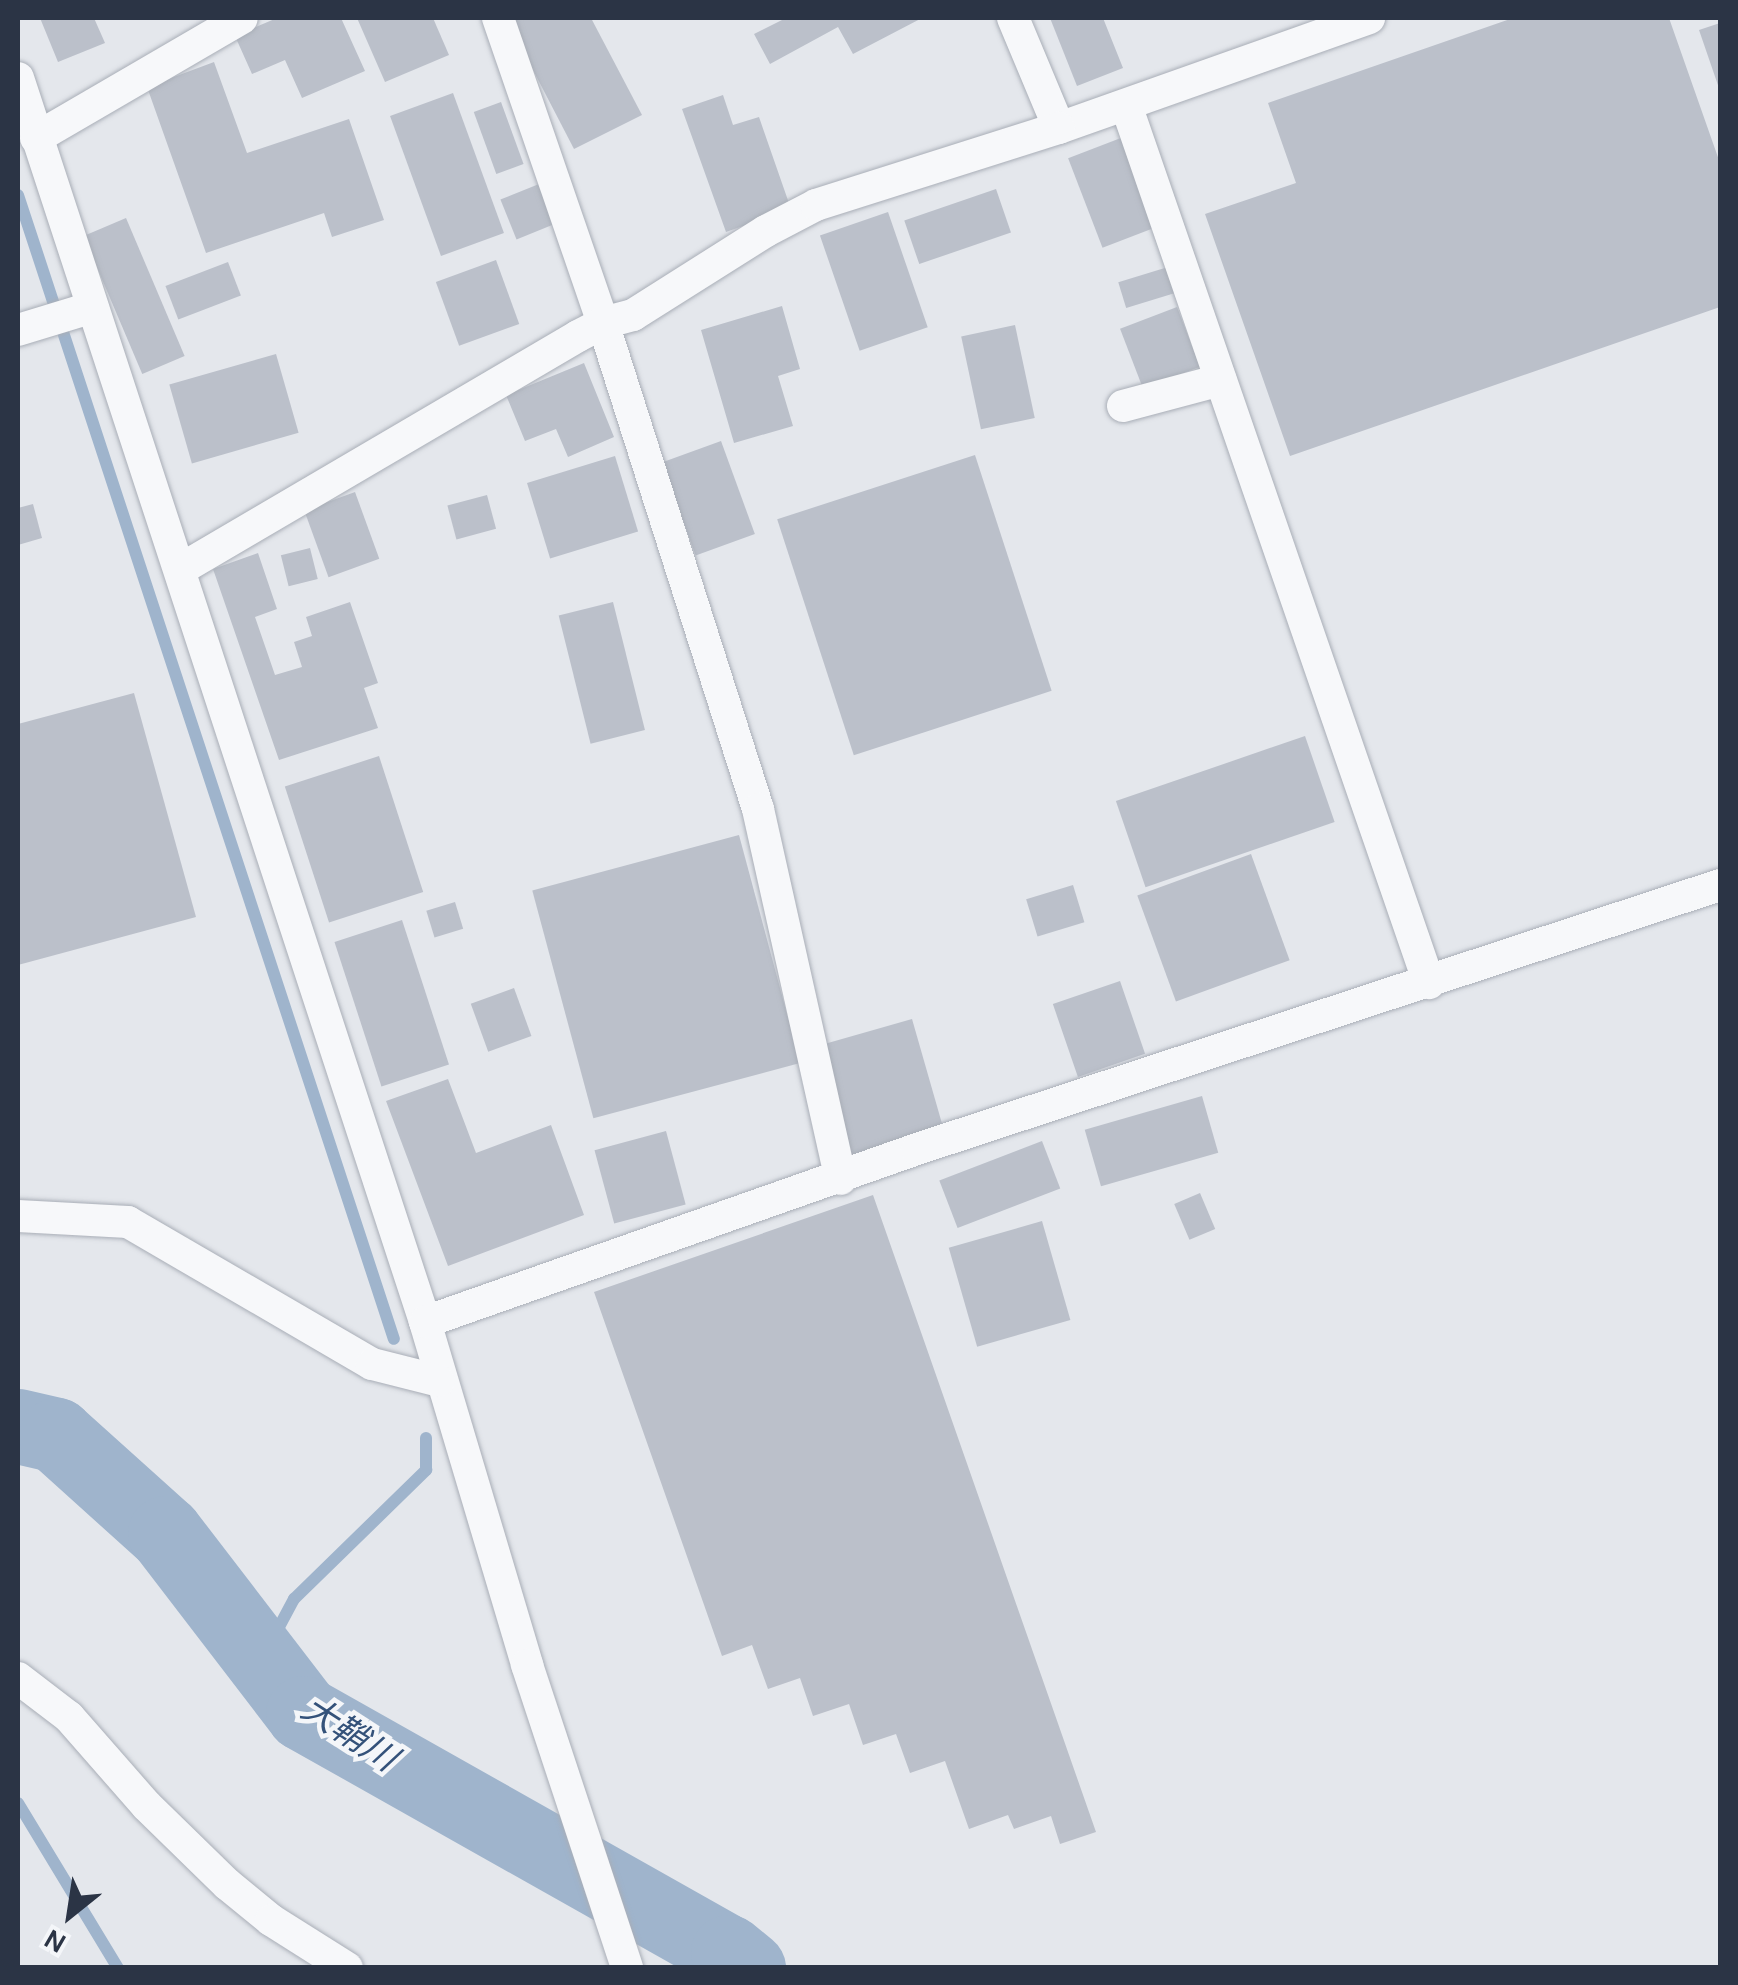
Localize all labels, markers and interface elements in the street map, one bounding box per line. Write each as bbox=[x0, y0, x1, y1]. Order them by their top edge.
water label: 大鞘川 bbox=[294, 1688, 404, 1780]
north arrow bbox=[20, 1865, 120, 1965]
text: N bbox=[38, 1922, 72, 1961]

